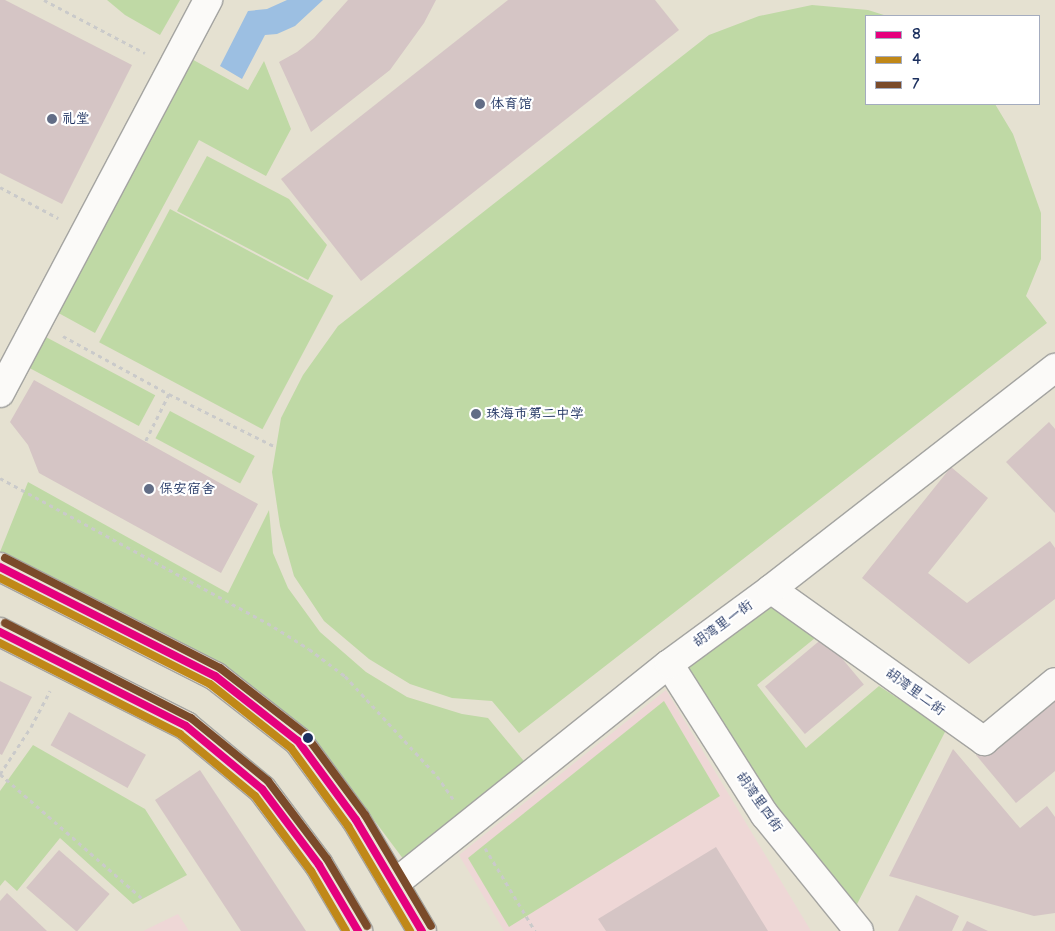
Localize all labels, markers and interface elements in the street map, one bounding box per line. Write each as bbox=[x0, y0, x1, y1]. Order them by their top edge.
legend bbox=[865, 15, 1040, 105]
text: 8 bbox=[912, 25, 921, 44]
text: 4 bbox=[912, 50, 921, 69]
text: 7 bbox=[912, 75, 919, 94]
place label: 体育馆 bbox=[490, 96, 532, 112]
marker: 体育馆 bbox=[474, 98, 486, 110]
place label: 礼堂 bbox=[62, 111, 90, 127]
marker: 礼堂 bbox=[46, 113, 58, 125]
place label: 珠海市第二中学 bbox=[486, 406, 584, 422]
marker: 珠海市第二中学 bbox=[470, 408, 482, 420]
place label: 保安宿舍 bbox=[159, 481, 215, 497]
marker: 保安宿舍 bbox=[143, 483, 155, 495]
street label: 胡湾里一街 bbox=[690, 597, 756, 651]
street label: 胡湾里二街 bbox=[882, 665, 948, 719]
unlabelled marker bbox=[303, 733, 313, 743]
street label: 胡湾里四街 bbox=[732, 769, 786, 835]

